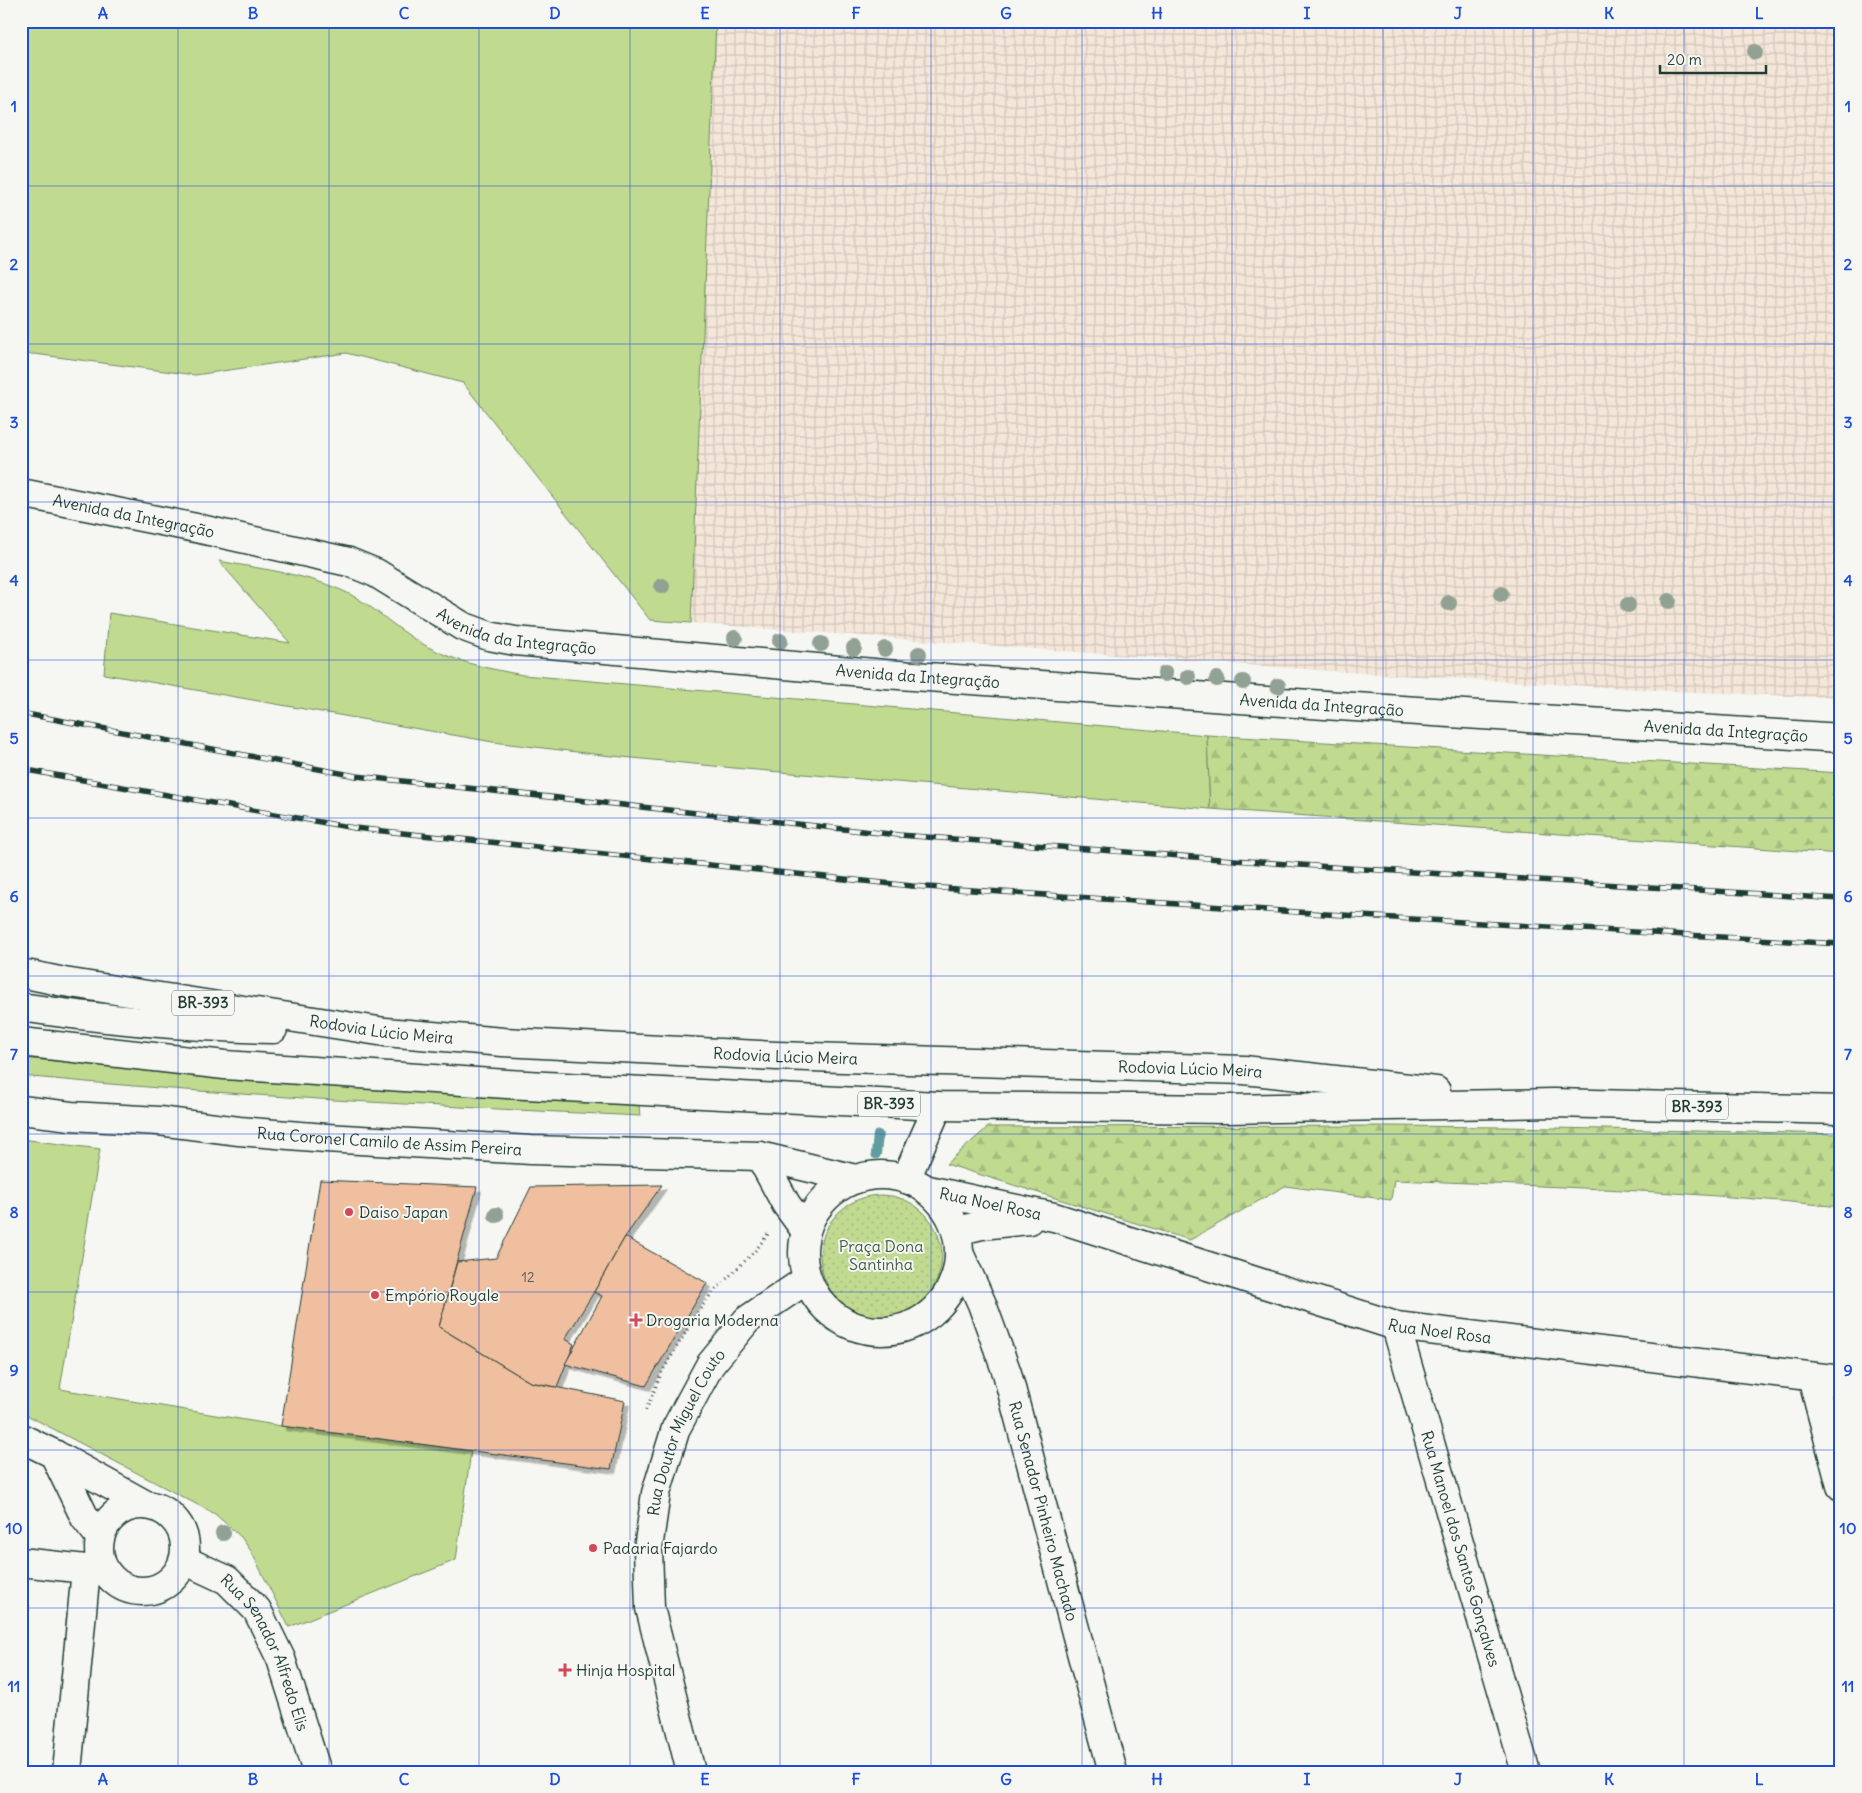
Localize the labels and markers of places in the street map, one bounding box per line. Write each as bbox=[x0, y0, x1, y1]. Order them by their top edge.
place label: Daiso Japan bbox=[359, 1202, 448, 1222]
marker: Daiso Japan bbox=[343, 1206, 355, 1218]
place label: Empório Royale bbox=[385, 1285, 499, 1305]
marker: Empório Royale bbox=[369, 1289, 381, 1301]
place label: Drogaria Moderna bbox=[646, 1310, 779, 1330]
marker: Drogaria Moderna bbox=[630, 1314, 642, 1326]
place label: Padaria Fajardo bbox=[603, 1538, 718, 1558]
marker: Padaria Fajardo bbox=[587, 1542, 599, 1554]
place label: Hinja Hospital bbox=[576, 1660, 675, 1680]
marker: Hinja Hospital bbox=[558, 1663, 572, 1677]

